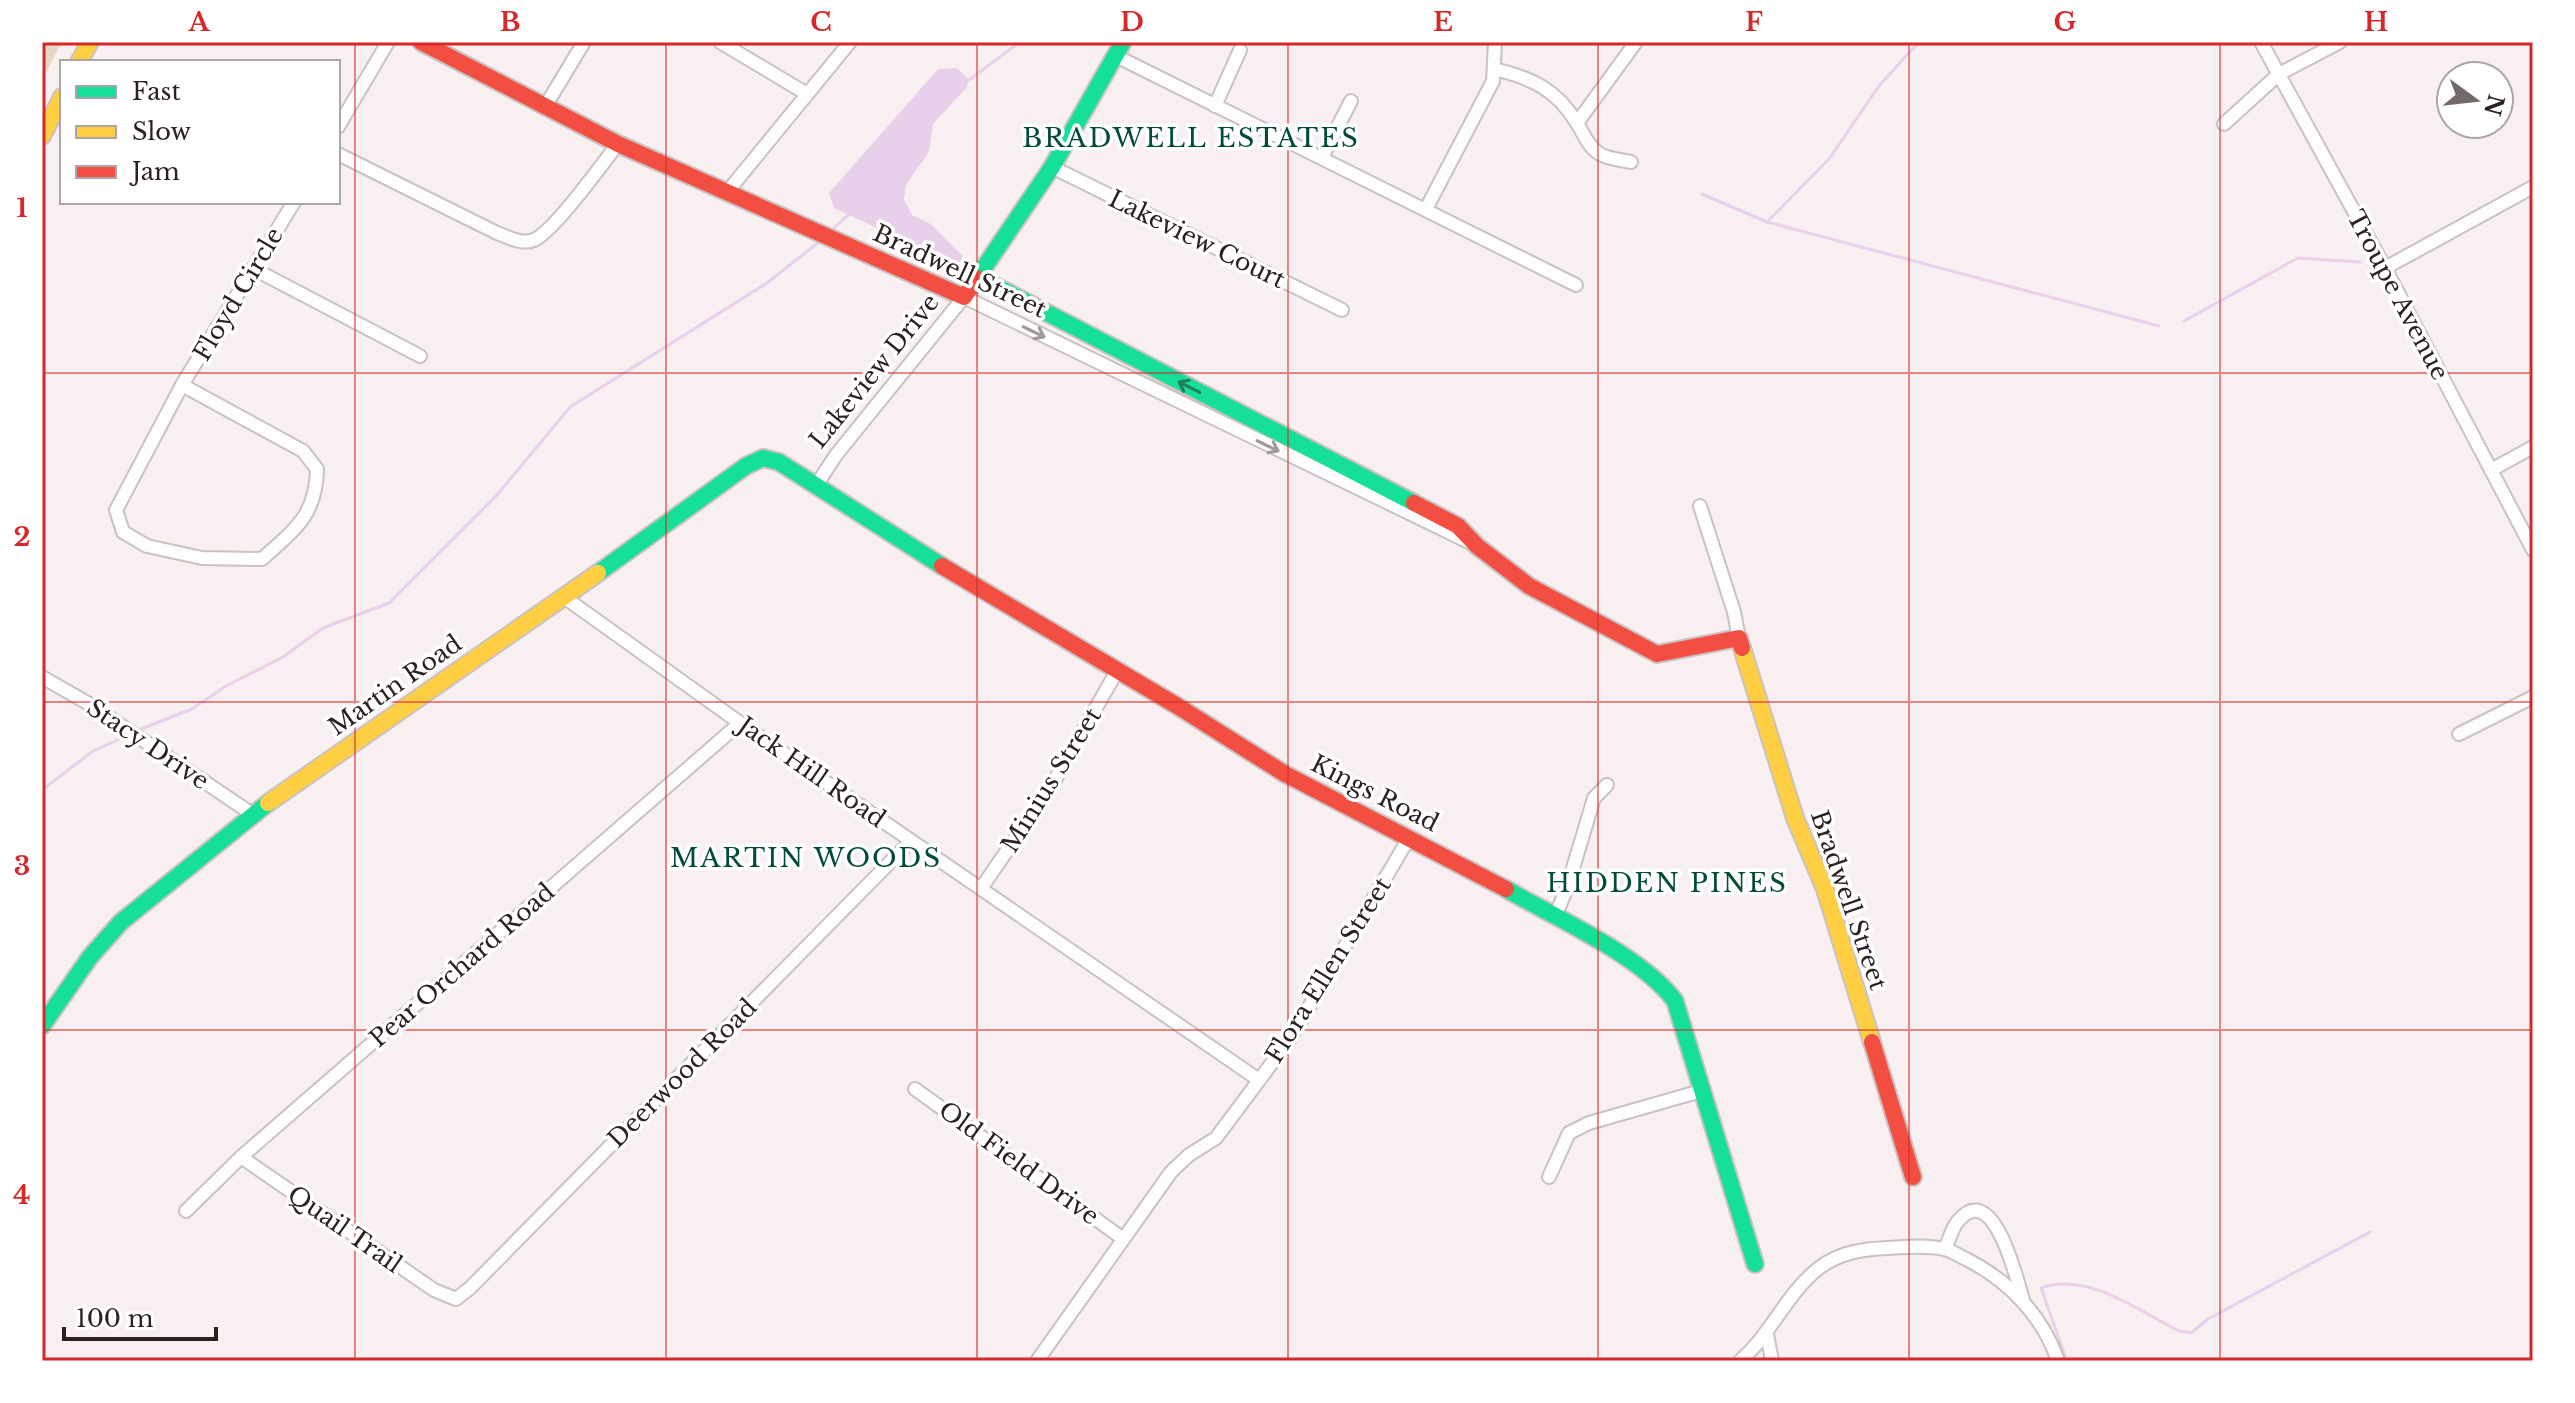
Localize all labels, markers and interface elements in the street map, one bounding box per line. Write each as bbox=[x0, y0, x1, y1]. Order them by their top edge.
text: A bbox=[187, 6, 210, 38]
text: B bbox=[500, 6, 520, 38]
text: C bbox=[810, 6, 832, 38]
text: D bbox=[1120, 6, 1144, 38]
text: E bbox=[1433, 6, 1453, 38]
text: F bbox=[1745, 6, 1763, 38]
text: G bbox=[2054, 6, 2077, 38]
text: H bbox=[2364, 6, 2388, 38]
legend bbox=[60, 60, 340, 204]
north arrow bbox=[2435, 60, 2515, 140]
text: Fast bbox=[132, 77, 180, 106]
text: N bbox=[2478, 92, 2510, 119]
text: Slow bbox=[132, 117, 191, 146]
district label: BRADWELL ESTATES bbox=[1022, 122, 1360, 154]
text: Jam bbox=[129, 157, 180, 186]
street label: Lakeview Court bbox=[1104, 184, 1290, 294]
text: 1 bbox=[16, 192, 28, 224]
street label: Troupe Avenue bbox=[2341, 205, 2455, 385]
street label: Bradwell Street bbox=[869, 218, 1051, 324]
street label: Floyd Circle bbox=[187, 222, 289, 366]
street label: Lakeview Drive bbox=[803, 288, 945, 454]
one-way arrow bbox=[1022, 324, 1046, 340]
one-way arrow bbox=[1178, 378, 1202, 394]
one-way arrow bbox=[1256, 439, 1280, 454]
text: 2 bbox=[14, 521, 30, 553]
street label: Martin Road bbox=[323, 629, 467, 741]
street label: Stacy Drive bbox=[82, 693, 214, 795]
street label: Minius Street bbox=[995, 702, 1107, 858]
street label: Jack Hill Road bbox=[730, 709, 891, 833]
street label: Kings Road bbox=[1306, 748, 1444, 838]
street label: Bradwell Street bbox=[1805, 807, 1893, 993]
district label: MARTIN WOODS bbox=[670, 842, 942, 874]
text: 3 bbox=[14, 850, 30, 882]
district label: HIDDEN PINES bbox=[1546, 867, 1788, 899]
street label: Flora Ellen Street bbox=[1259, 872, 1397, 1068]
street label: Pear Orchard Road bbox=[364, 877, 560, 1053]
street label: Deerwood Road bbox=[602, 993, 762, 1153]
street label: Old Field Drive bbox=[933, 1095, 1105, 1231]
text: 4 bbox=[13, 1179, 31, 1211]
street label: Quail Trail bbox=[282, 1179, 408, 1279]
scale bar bbox=[64, 1291, 216, 1341]
text: 100 m bbox=[76, 1304, 154, 1333]

